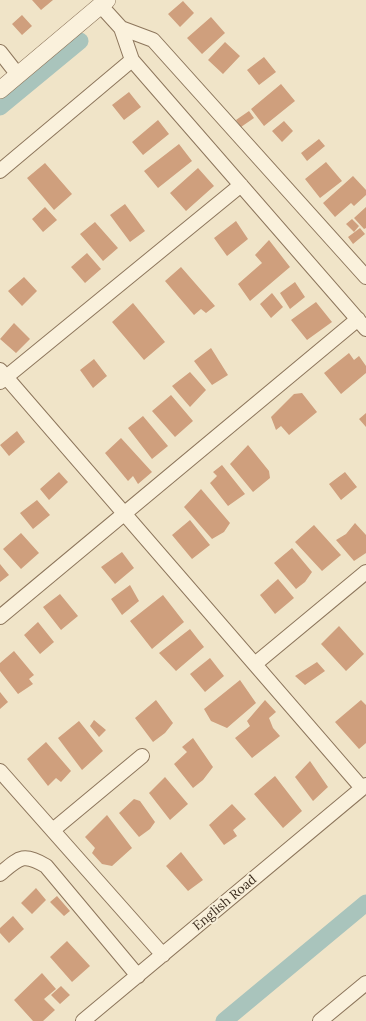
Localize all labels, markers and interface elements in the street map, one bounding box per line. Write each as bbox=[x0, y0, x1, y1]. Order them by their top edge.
street label: English Road bbox=[190, 872, 260, 934]

